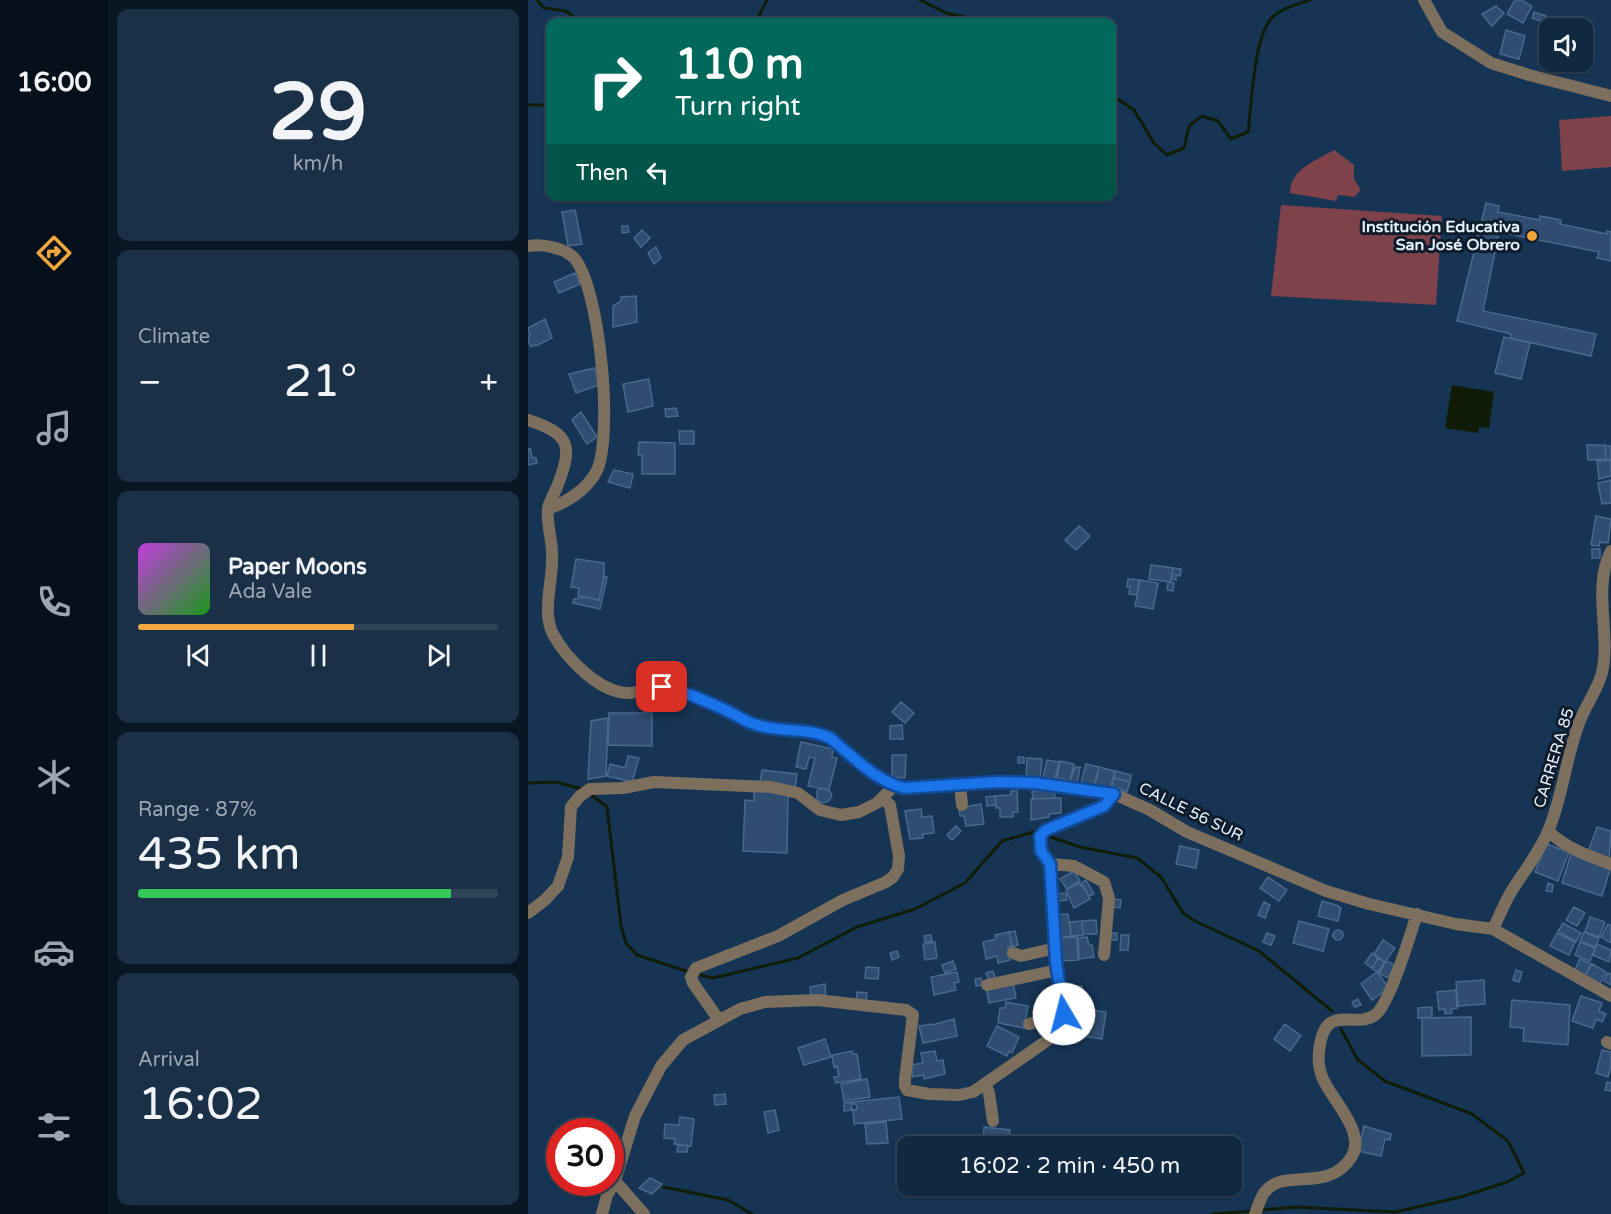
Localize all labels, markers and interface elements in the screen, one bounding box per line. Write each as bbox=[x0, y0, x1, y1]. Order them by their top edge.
map controls bbox=[1539, 18, 1593, 72]
button: sound bbox=[1539, 18, 1593, 72]
text: 110 m bbox=[675, 39, 804, 90]
icon: right bbox=[576, 42, 654, 120]
text: 16:00 bbox=[17, 66, 91, 99]
text: 29 bbox=[269, 66, 367, 160]
text: Turn right bbox=[675, 90, 801, 123]
text: km/h bbox=[293, 152, 343, 176]
icon: left bbox=[641, 156, 674, 189]
text: Then bbox=[576, 160, 629, 186]
place label: Institución Educativa San José Obrero bbox=[1362, 217, 1520, 255]
marker: Institución Educativa San José Obrero bbox=[1525, 229, 1539, 243]
icon: directions bbox=[33, 232, 75, 274]
text: Climate bbox=[138, 325, 210, 349]
text: 21° bbox=[284, 355, 357, 409]
text: − bbox=[138, 363, 162, 402]
text: + bbox=[479, 363, 498, 402]
icon: music bbox=[33, 407, 75, 449]
text: Paper Moons bbox=[228, 554, 367, 580]
text: Ada Vale bbox=[228, 580, 312, 604]
icon: phone bbox=[33, 581, 75, 623]
icon: previous bbox=[182, 639, 215, 672]
icon: pause bbox=[302, 639, 335, 672]
icon: next bbox=[422, 639, 455, 672]
pin bbox=[636, 661, 687, 712]
icon: arrive bbox=[645, 670, 678, 703]
street label: CARRERA 85 bbox=[1529, 706, 1579, 810]
icon: climate bbox=[33, 756, 75, 798]
street label: CALLE 56 SUR bbox=[1136, 778, 1246, 846]
text: Range · 87% bbox=[138, 798, 257, 822]
text: 435 km bbox=[138, 828, 300, 882]
icon: car bbox=[33, 931, 75, 973]
position arrow bbox=[1032, 982, 1096, 1046]
text: Arrival bbox=[138, 1048, 200, 1072]
text: 16:02 bbox=[138, 1078, 263, 1132]
icon: filters bbox=[33, 1106, 75, 1148]
speed limit sign: 30 bbox=[546, 1118, 624, 1196]
text: 16:02 · 2 min · 450 m bbox=[959, 1153, 1180, 1179]

